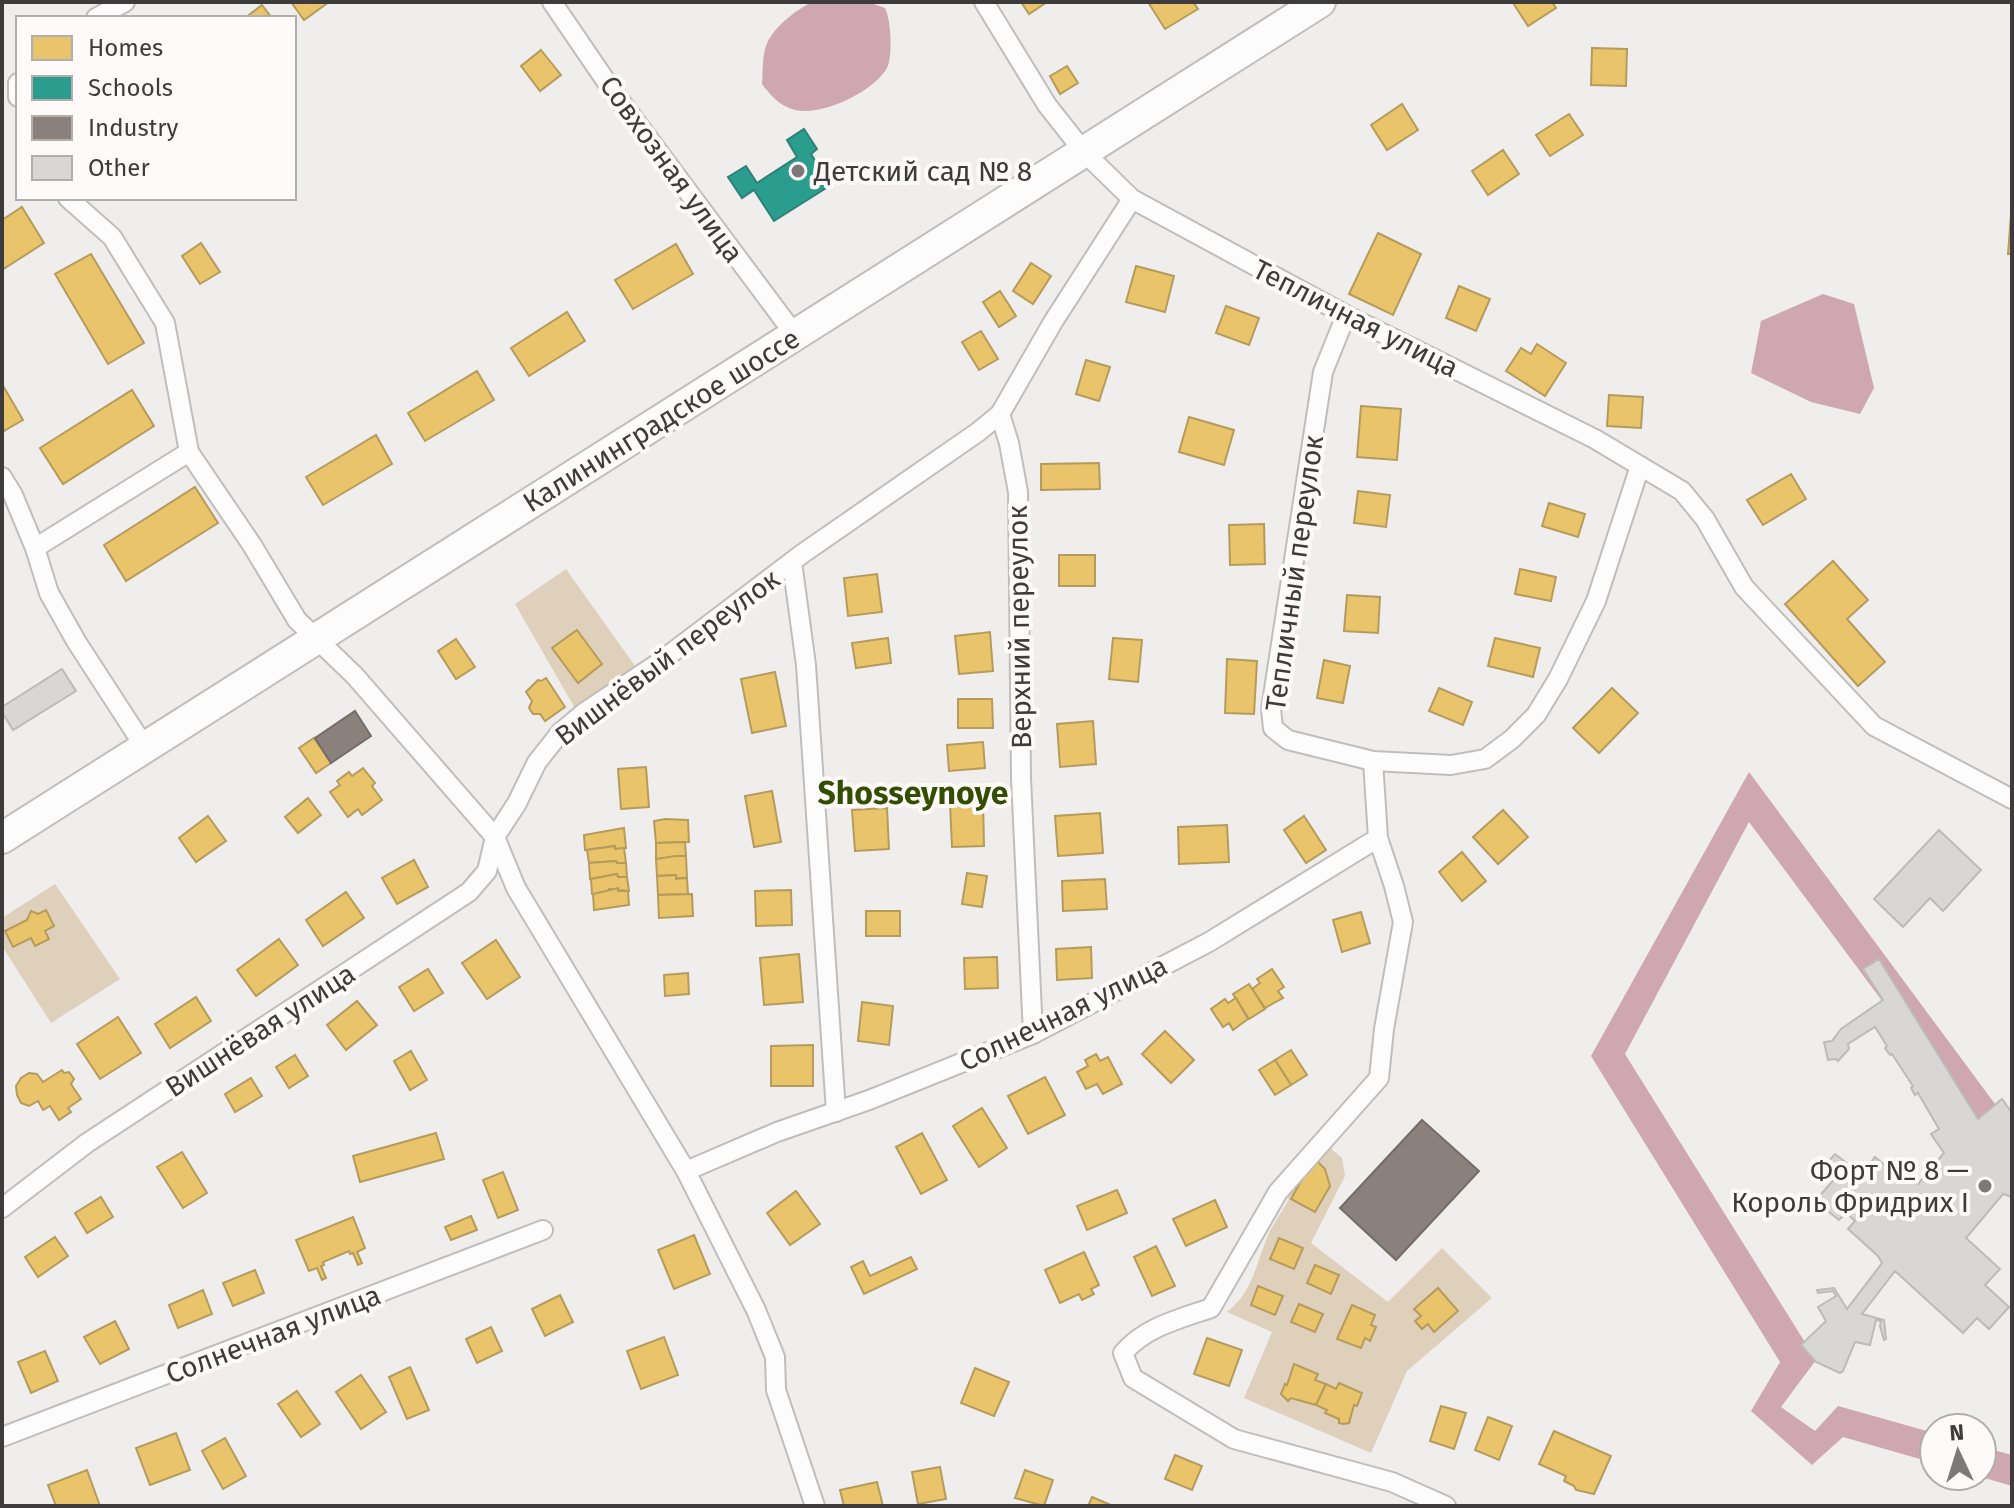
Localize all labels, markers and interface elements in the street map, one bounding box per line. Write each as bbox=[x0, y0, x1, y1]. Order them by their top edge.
legend bbox=[16, 16, 296, 200]
text: Homes bbox=[88, 34, 163, 62]
street label: Совхозная улица bbox=[593, 70, 750, 269]
text: Schools bbox=[88, 74, 173, 102]
text: Industry bbox=[88, 114, 179, 142]
text: Other bbox=[88, 154, 150, 182]
place label: Детский сад № 8 bbox=[813, 155, 1032, 188]
marker: Детский сад № 8 bbox=[789, 162, 807, 180]
street label: Тепличная улица bbox=[1248, 252, 1464, 384]
street label: Калининградское шоссе bbox=[517, 322, 806, 519]
street label: Тепличный переулок bbox=[1259, 432, 1330, 713]
street label: Верхний переулок bbox=[1001, 504, 1038, 749]
street label: Вишнёвый переулок bbox=[549, 562, 786, 753]
district label: Shosseynoye bbox=[817, 774, 1009, 812]
street label: Солнечная улица bbox=[954, 949, 1173, 1078]
street label: Вишнёвая улица bbox=[159, 957, 361, 1104]
place label: Форт № 8 — Король Фридрих I bbox=[1731, 1154, 1969, 1219]
marker: Форт № 8 — Король Фридрих I bbox=[1976, 1177, 1994, 1195]
street label: Солнечная улица bbox=[161, 1278, 385, 1391]
north arrow bbox=[1918, 1412, 1998, 1492]
text: N bbox=[1948, 1419, 1965, 1447]

